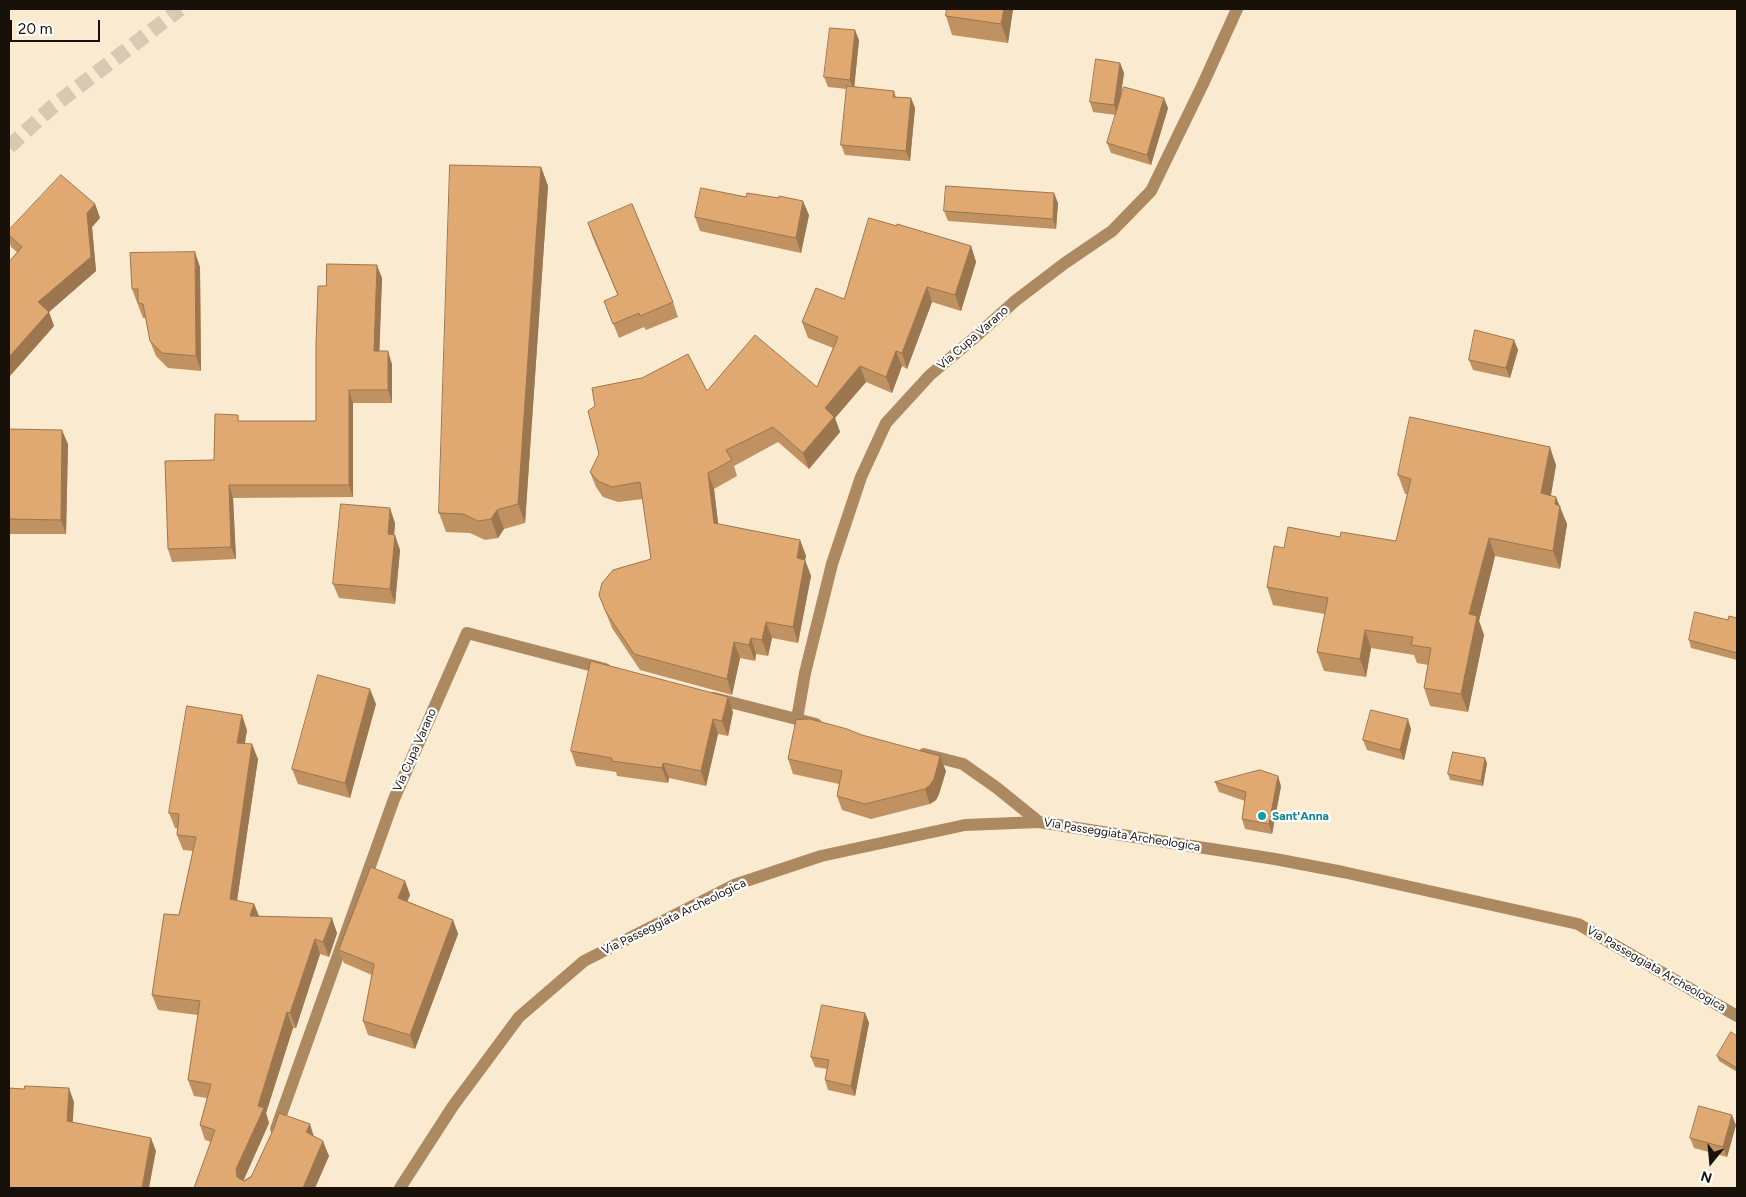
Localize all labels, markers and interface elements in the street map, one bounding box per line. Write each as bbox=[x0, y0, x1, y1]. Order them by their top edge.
scale bar bbox=[12, 10, 102, 42]
text: 20 m bbox=[18, 20, 52, 38]
street label: Via Cupa Varano bbox=[935, 303, 1011, 373]
street label: Via Cupa Varano bbox=[390, 706, 440, 794]
place label: Sant'Anna bbox=[1272, 809, 1329, 823]
marker: Sant'Anna bbox=[1256, 810, 1268, 822]
street label: Via Passeggiata Archeologica bbox=[1043, 816, 1201, 854]
street label: Via Passeggiata Archeologica bbox=[600, 876, 748, 958]
street label: Via Passeggiata Archeologica bbox=[1584, 923, 1728, 1015]
north arrow bbox=[1686, 1137, 1736, 1187]
text: N bbox=[1699, 1167, 1714, 1187]

